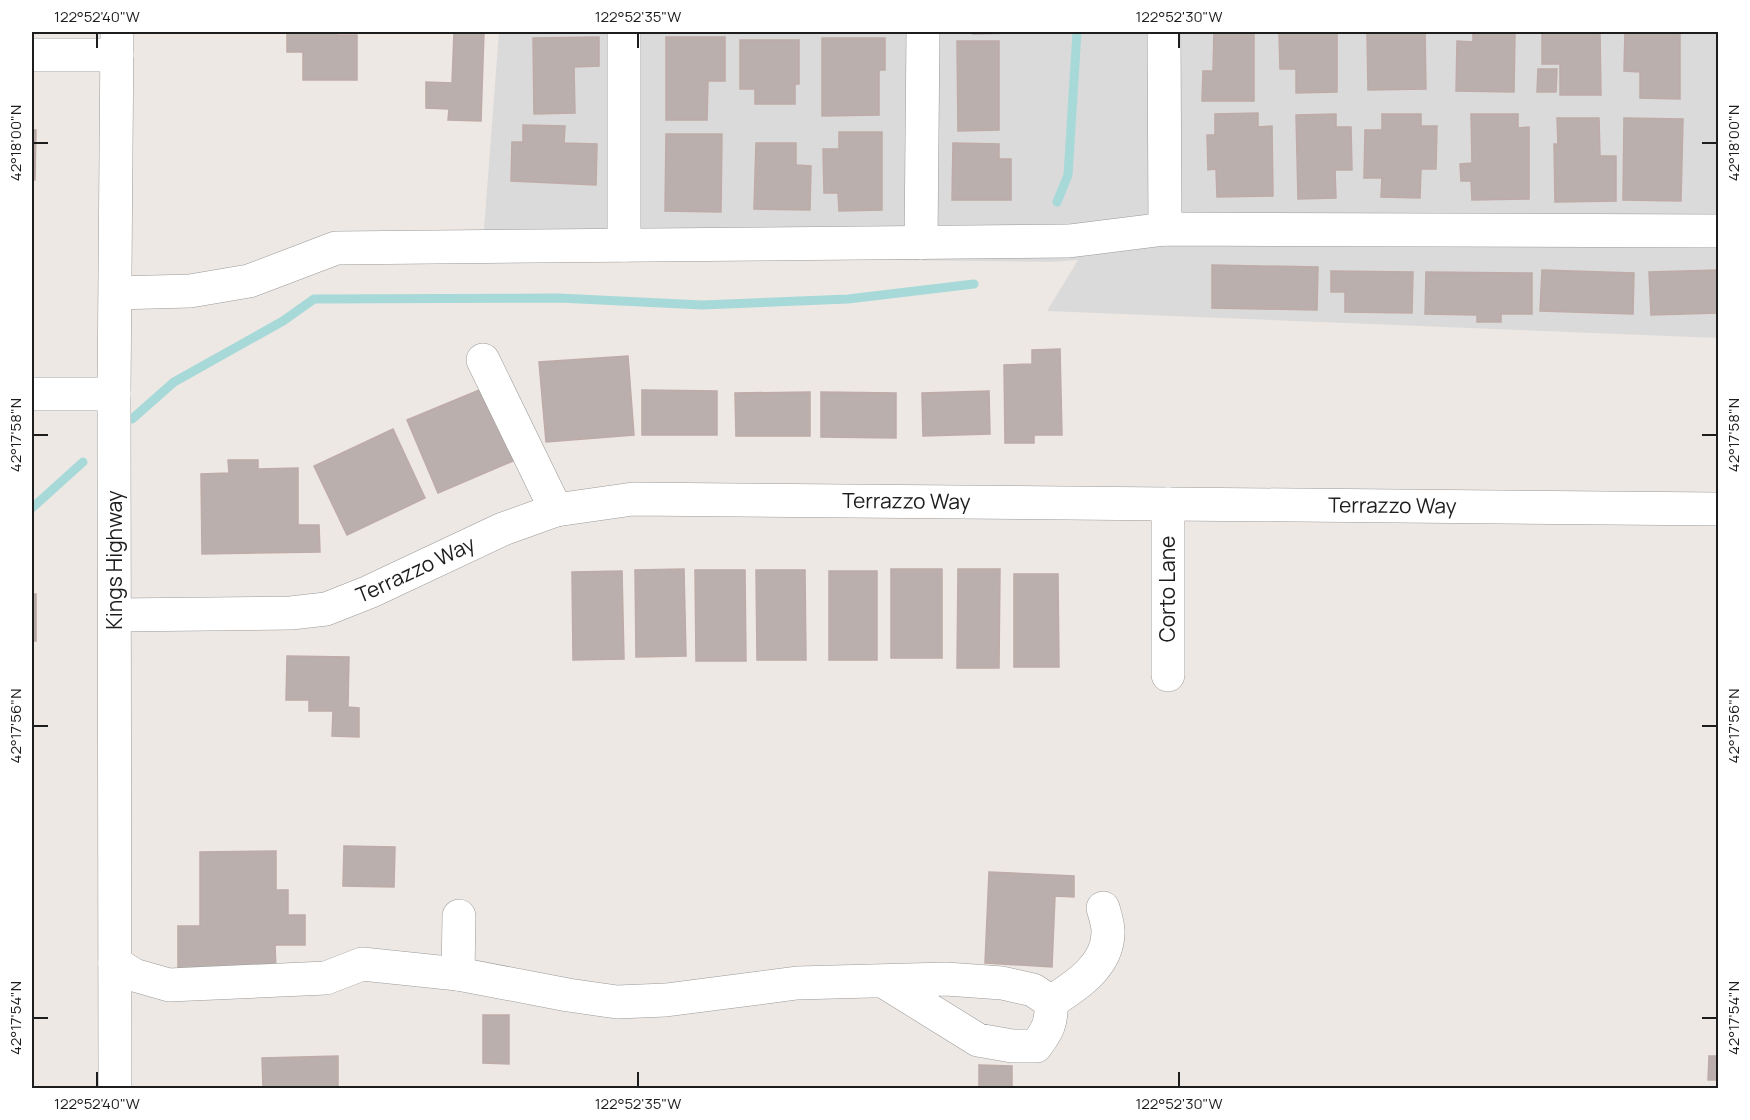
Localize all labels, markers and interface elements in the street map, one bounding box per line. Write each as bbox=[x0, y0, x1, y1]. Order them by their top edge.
text: 122°52'40"W bbox=[54, 6, 140, 27]
text: 122°52'35"W bbox=[595, 6, 681, 27]
text: 122°52'30"W bbox=[1135, 6, 1223, 27]
text: 42°18'00"N bbox=[5, 105, 26, 181]
text: 42°18'00"N bbox=[1723, 105, 1744, 181]
text: 42°17'58"N bbox=[5, 398, 26, 472]
text: 42°17'58"N bbox=[1723, 398, 1744, 472]
street label: Terrazzo Way bbox=[842, 486, 971, 515]
street label: Kings Highway bbox=[100, 490, 128, 630]
street label: Terrazzo Way bbox=[1328, 490, 1457, 520]
street label: Terrazzo Way bbox=[352, 529, 479, 609]
street label: Corto Lane bbox=[1153, 536, 1181, 642]
text: 42°17'56"N bbox=[5, 689, 26, 763]
text: 42°17'56"N bbox=[1723, 689, 1744, 763]
text: 42°17'54"N bbox=[5, 981, 26, 1055]
text: 42°17'54"N bbox=[1723, 981, 1744, 1055]
text: 122°52'40"W bbox=[54, 1093, 140, 1114]
text: 122°52'35"W bbox=[595, 1093, 681, 1114]
text: 122°52'30"W bbox=[1135, 1093, 1223, 1114]

